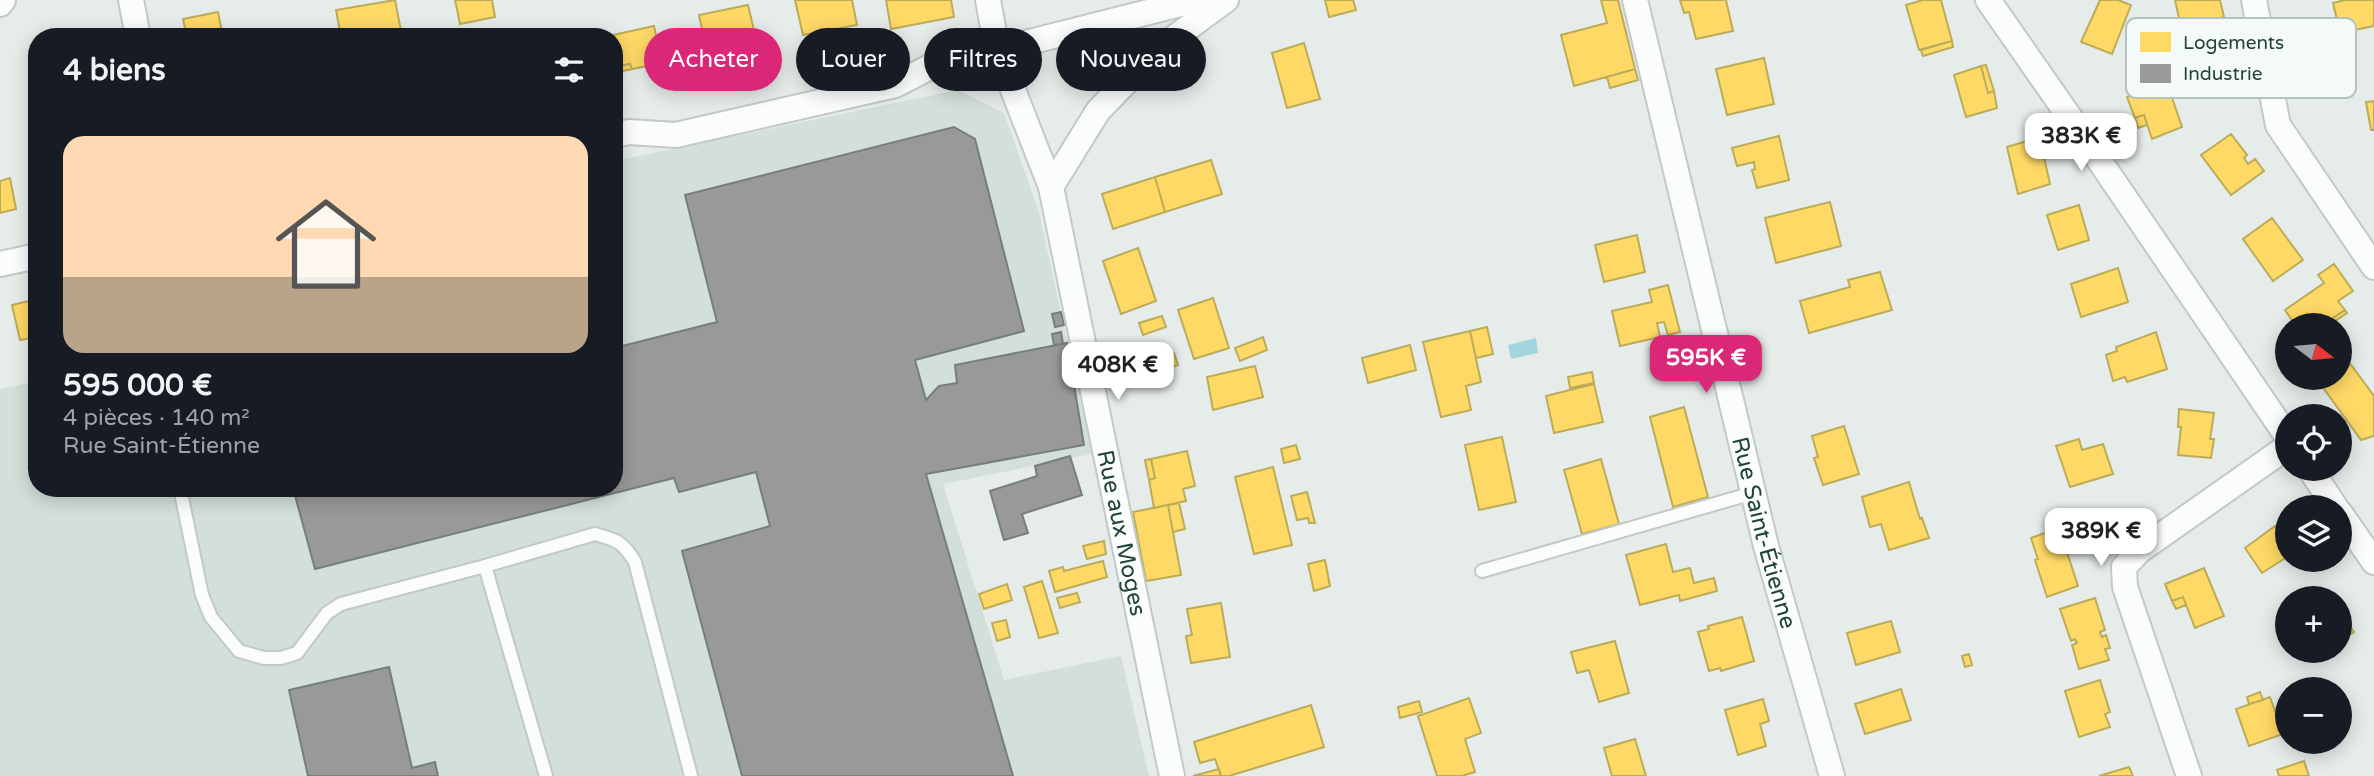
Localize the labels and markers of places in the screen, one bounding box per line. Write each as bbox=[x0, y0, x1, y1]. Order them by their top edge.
pin: 383K € bbox=[2024, 114, 2138, 173]
pin: 595K € bbox=[1649, 336, 1763, 395]
pin: 408K € bbox=[1061, 342, 1175, 402]
pin: 389K € bbox=[2044, 508, 2158, 568]

